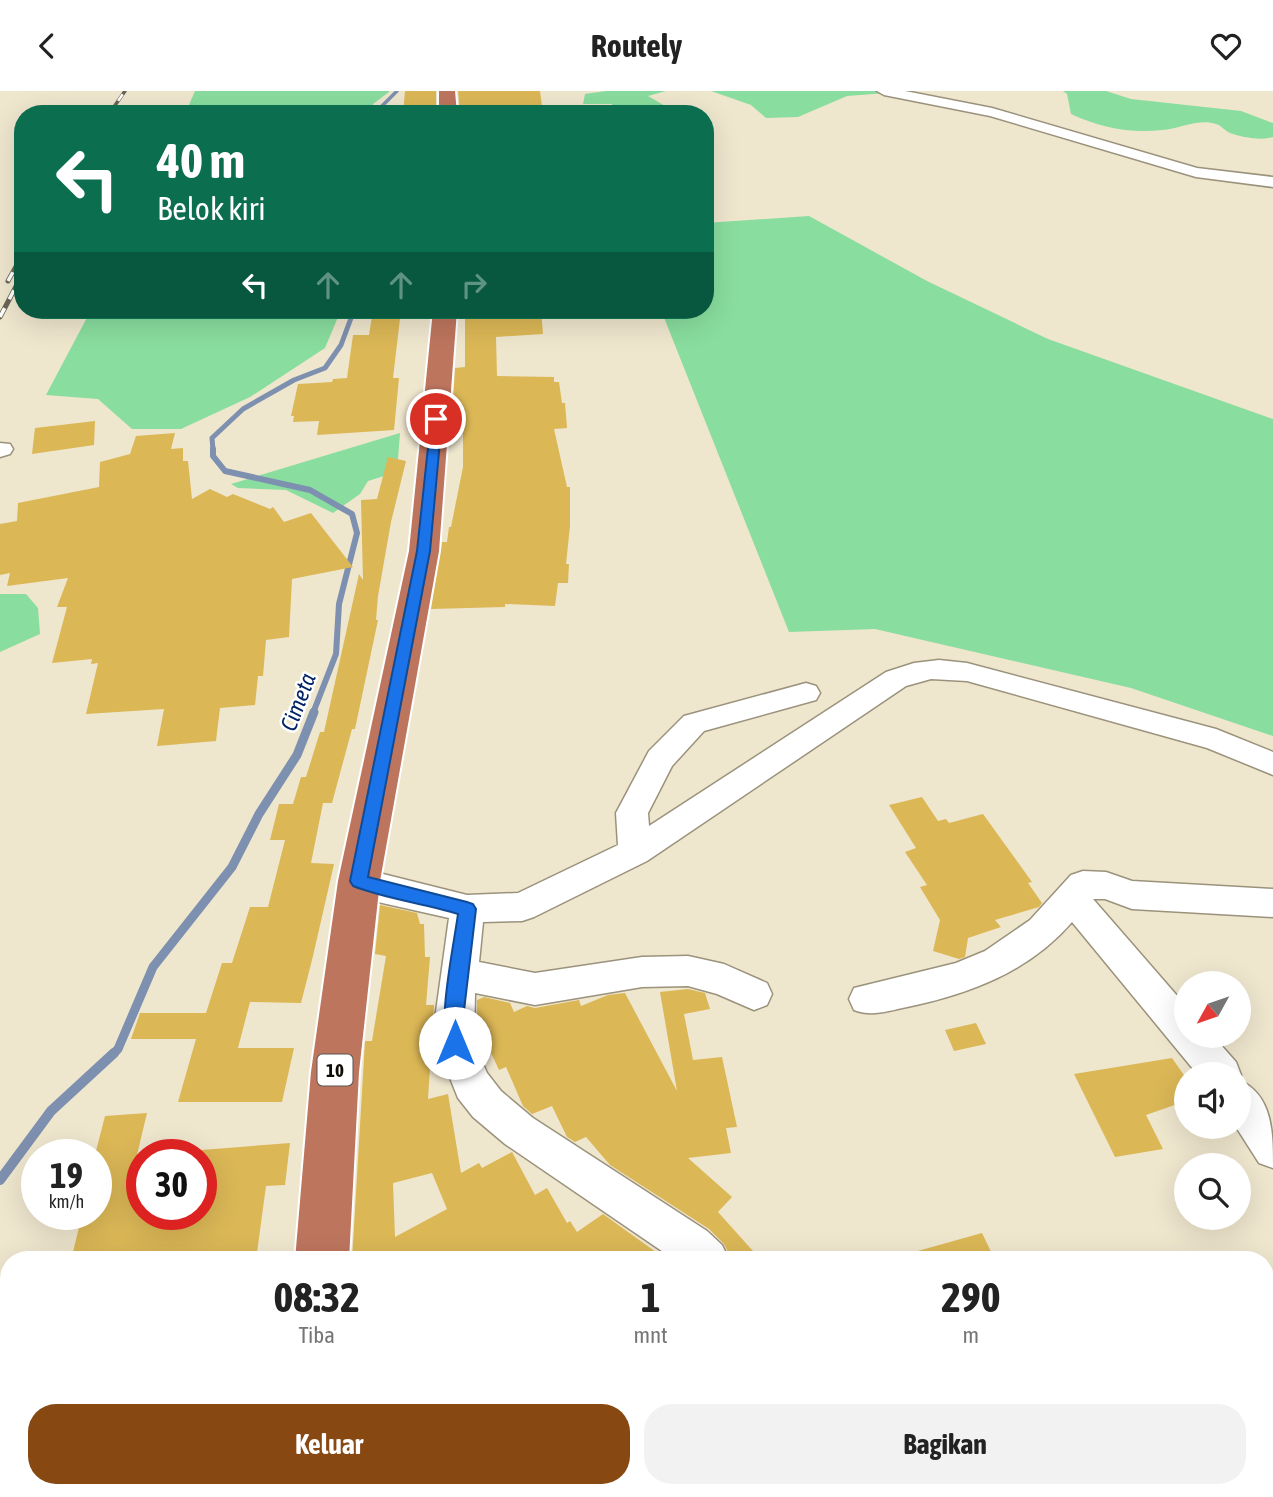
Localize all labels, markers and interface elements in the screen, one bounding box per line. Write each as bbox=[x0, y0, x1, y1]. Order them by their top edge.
icon: back bbox=[28, 27, 66, 65]
text: Routely bbox=[591, 27, 682, 64]
icon: heart bbox=[1207, 27, 1245, 65]
text: 40 m bbox=[157, 132, 245, 188]
icon: left bbox=[42, 133, 133, 224]
text: Belok kiri bbox=[157, 190, 266, 227]
icon: left bbox=[236, 266, 274, 304]
icon: ahead bbox=[309, 266, 347, 304]
icon: ahead bbox=[382, 266, 420, 304]
icon: right bbox=[455, 266, 493, 304]
pin bbox=[406, 389, 466, 449]
icon: arrive bbox=[417, 400, 455, 438]
water label: Cimeta bbox=[275, 669, 321, 735]
north arrow bbox=[1174, 971, 1251, 1048]
map controls bbox=[1174, 971, 1251, 1230]
position arrow bbox=[418, 1006, 492, 1080]
road number: 10 bbox=[318, 1055, 352, 1086]
button: sound bbox=[1174, 1062, 1251, 1139]
speed limit sign: 30 bbox=[126, 1139, 217, 1230]
button: search bbox=[1174, 1153, 1251, 1230]
text: 19 bbox=[50, 1155, 83, 1195]
text: km/h bbox=[49, 1191, 84, 1212]
text: 08:32 bbox=[273, 1273, 360, 1321]
text: 1 bbox=[641, 1273, 660, 1321]
text: 290 bbox=[941, 1273, 1000, 1321]
text: Tiba bbox=[298, 1322, 335, 1348]
text: mnt bbox=[633, 1322, 668, 1348]
text: m bbox=[963, 1322, 979, 1348]
button: Keluar bbox=[28, 1404, 630, 1484]
button: Bagikan bbox=[644, 1404, 1246, 1484]

